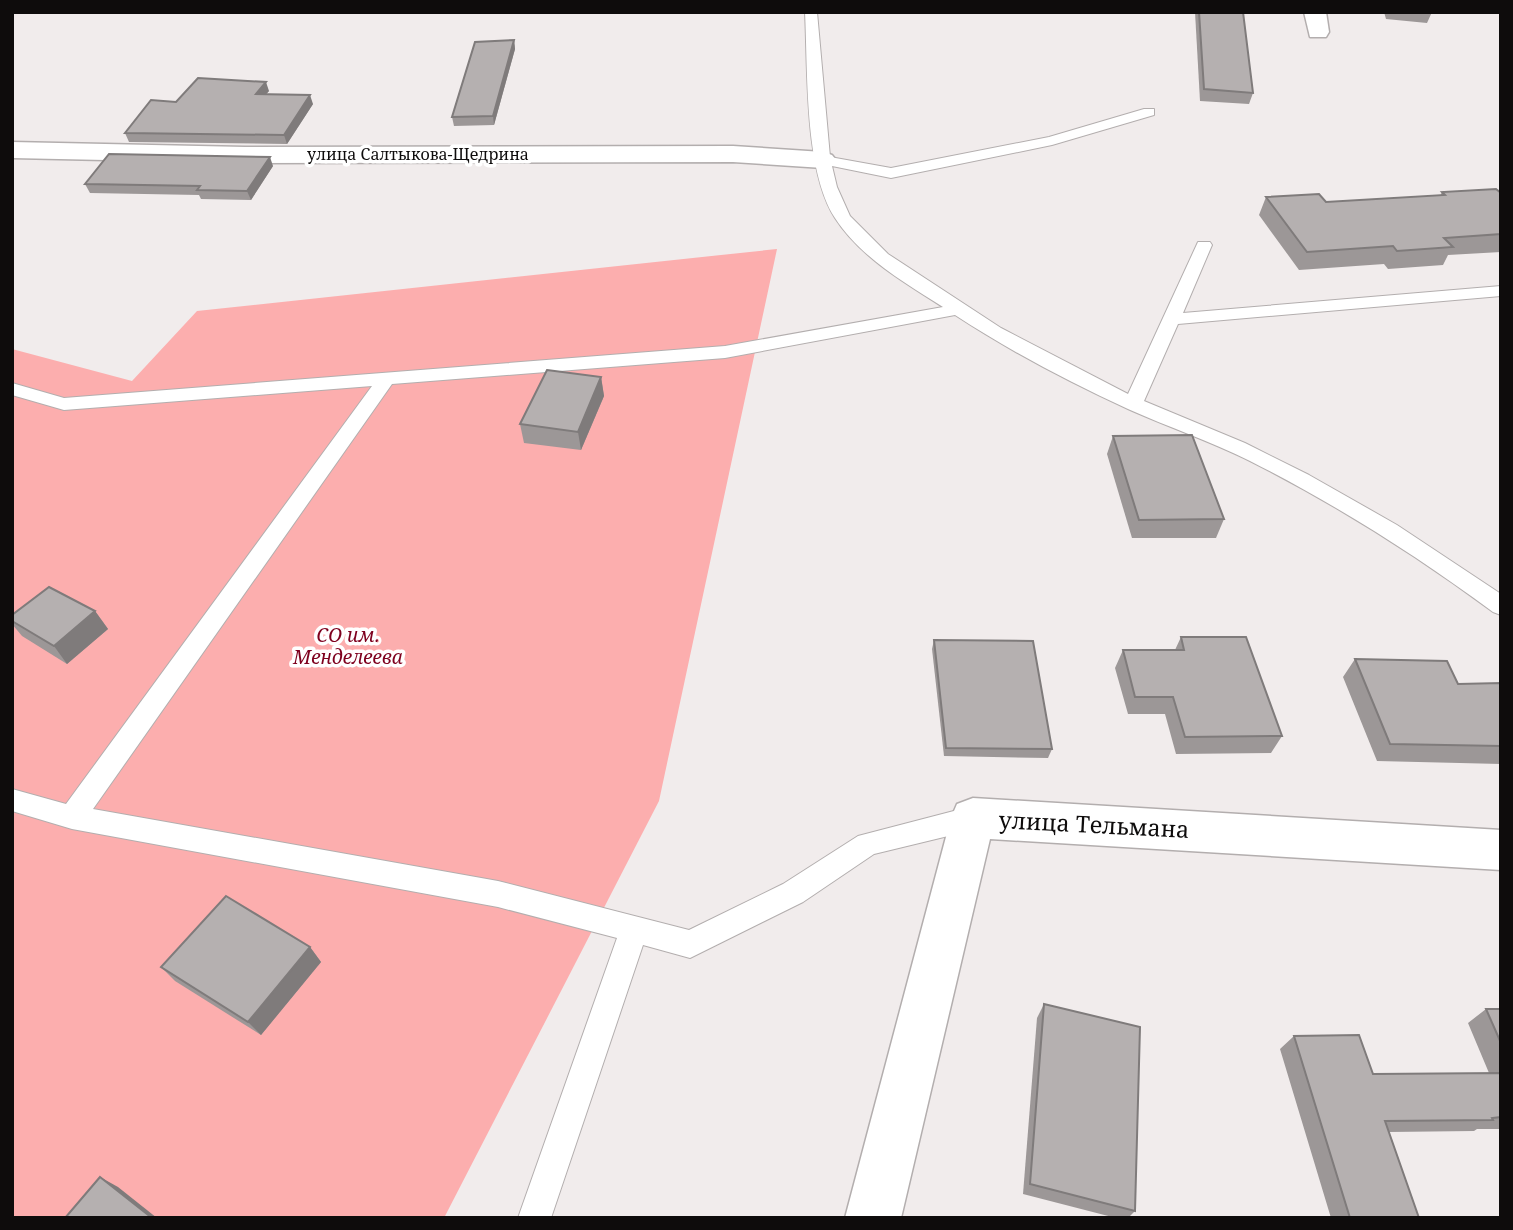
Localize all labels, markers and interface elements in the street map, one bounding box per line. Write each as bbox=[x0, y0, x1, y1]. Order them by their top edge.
street label: улица Салтыкова-Щедрина bbox=[307, 143, 529, 165]
park label: СО им. Менделеева bbox=[292, 622, 403, 670]
street label: улица Тельмана bbox=[998, 803, 1190, 845]

